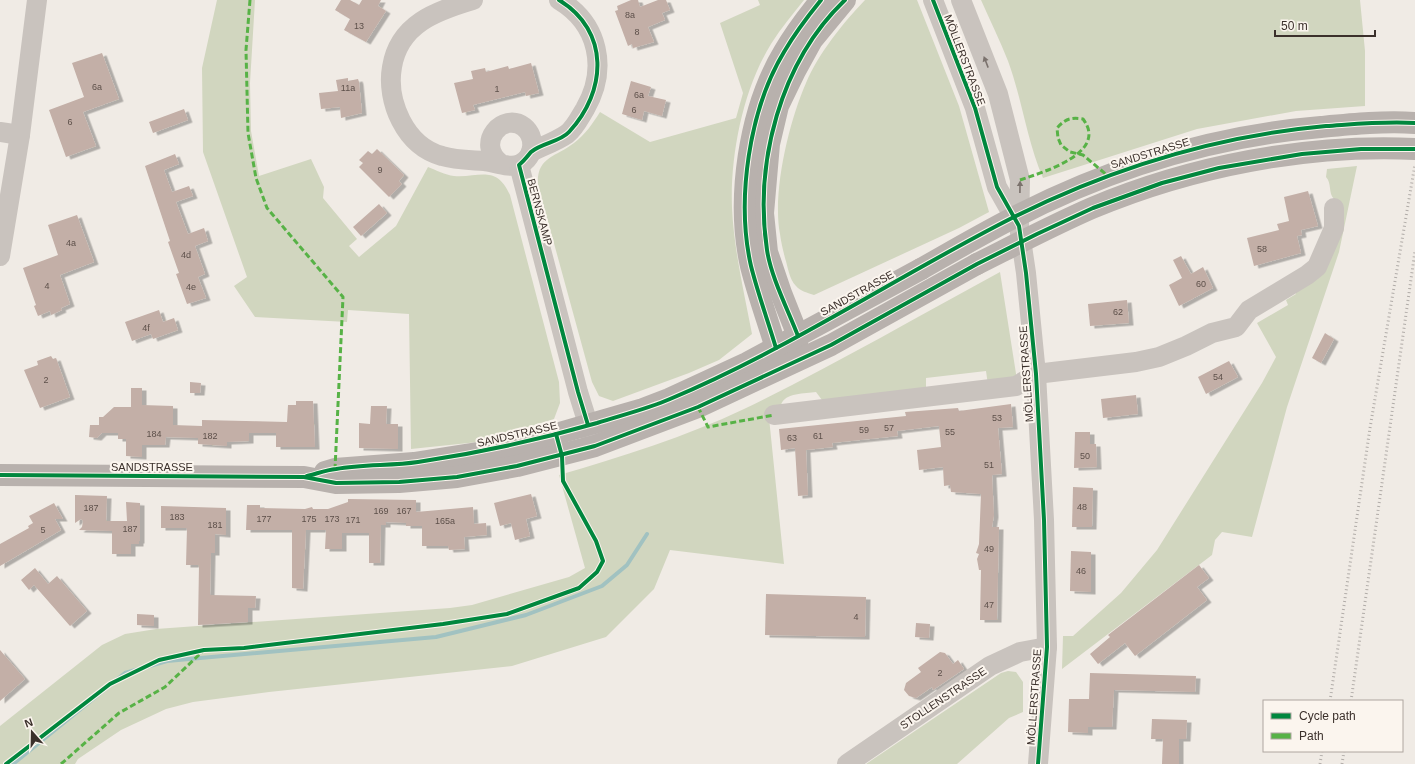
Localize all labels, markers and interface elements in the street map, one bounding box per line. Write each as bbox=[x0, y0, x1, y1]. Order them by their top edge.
house number: 8a bbox=[625, 10, 635, 20]
scale bar bbox=[1275, 12, 1375, 38]
street label: MÖLLERSTRASSE bbox=[942, 13, 988, 107]
text: 50 m bbox=[1281, 19, 1308, 33]
house number: 13 bbox=[354, 21, 364, 31]
house number: 8 bbox=[634, 27, 640, 37]
one-way arrow bbox=[982, 56, 988, 68]
house number: 6a bbox=[92, 82, 102, 92]
house number: 11a bbox=[341, 83, 355, 93]
house number: 1 bbox=[494, 84, 500, 94]
house number: 6a bbox=[634, 90, 644, 100]
house number: 6 bbox=[631, 105, 637, 115]
house number: 6 bbox=[67, 117, 73, 127]
street label: SANDSTRASSE bbox=[1109, 135, 1191, 171]
house number: 9 bbox=[377, 165, 383, 175]
street label: BERNSKAMP bbox=[525, 177, 555, 247]
one-way arrow bbox=[1017, 180, 1023, 193]
house number: 4a bbox=[66, 238, 76, 248]
house number: 58 bbox=[1257, 244, 1267, 254]
house number: 4d bbox=[181, 250, 191, 260]
street label: SANDSTRASSE bbox=[818, 268, 896, 318]
house number: 60 bbox=[1196, 279, 1206, 289]
house number: 4 bbox=[44, 281, 50, 291]
house number: 4e bbox=[186, 282, 196, 292]
house number: 62 bbox=[1113, 307, 1123, 317]
house number: 4f bbox=[142, 323, 150, 333]
street label: MÖLLERSTRASSE bbox=[1017, 325, 1035, 423]
house number: 54 bbox=[1213, 372, 1223, 382]
house number: 2 bbox=[43, 375, 49, 385]
house number: 53 bbox=[992, 413, 1002, 423]
street label: SANDSTRASSE bbox=[476, 419, 558, 449]
house number: 57 bbox=[884, 423, 894, 433]
house number: 59 bbox=[859, 425, 869, 435]
house number: 55 bbox=[945, 427, 955, 437]
house number: 184 bbox=[146, 429, 162, 439]
house number: 182 bbox=[202, 431, 218, 441]
house number: 61 bbox=[813, 431, 823, 441]
house number: 63 bbox=[787, 433, 797, 443]
house number: 50 bbox=[1080, 451, 1090, 461]
house number: 51 bbox=[984, 460, 994, 470]
street label: SANDSTRASSE bbox=[111, 461, 193, 473]
house number: 48 bbox=[1077, 502, 1087, 512]
house number: 187 bbox=[83, 503, 99, 513]
house number: 169 bbox=[373, 506, 389, 516]
house number: 167 bbox=[396, 506, 412, 516]
house number: 183 bbox=[169, 512, 185, 522]
house number: 177 bbox=[256, 514, 272, 524]
house number: 175 bbox=[301, 514, 317, 524]
house number: 173 bbox=[324, 514, 340, 524]
house number: 171 bbox=[345, 515, 361, 525]
house number: 165a bbox=[435, 516, 455, 526]
house number: 181 bbox=[207, 520, 223, 530]
house number: 187 bbox=[122, 524, 138, 534]
house number: 5 bbox=[40, 525, 46, 535]
house number: 49 bbox=[984, 544, 994, 554]
house number: 46 bbox=[1076, 566, 1086, 576]
house number: 47 bbox=[984, 600, 994, 610]
house number: 4 bbox=[853, 612, 859, 622]
street label: MÖLLERSTRASSE bbox=[1025, 648, 1043, 746]
street label: STOLLENSTRASSE bbox=[898, 665, 988, 731]
house number: 2 bbox=[937, 668, 943, 678]
legend bbox=[1263, 700, 1403, 752]
text: Cycle path bbox=[1299, 709, 1356, 723]
north arrow bbox=[12, 712, 52, 752]
text: N bbox=[23, 716, 34, 730]
text: Path bbox=[1299, 729, 1324, 743]

